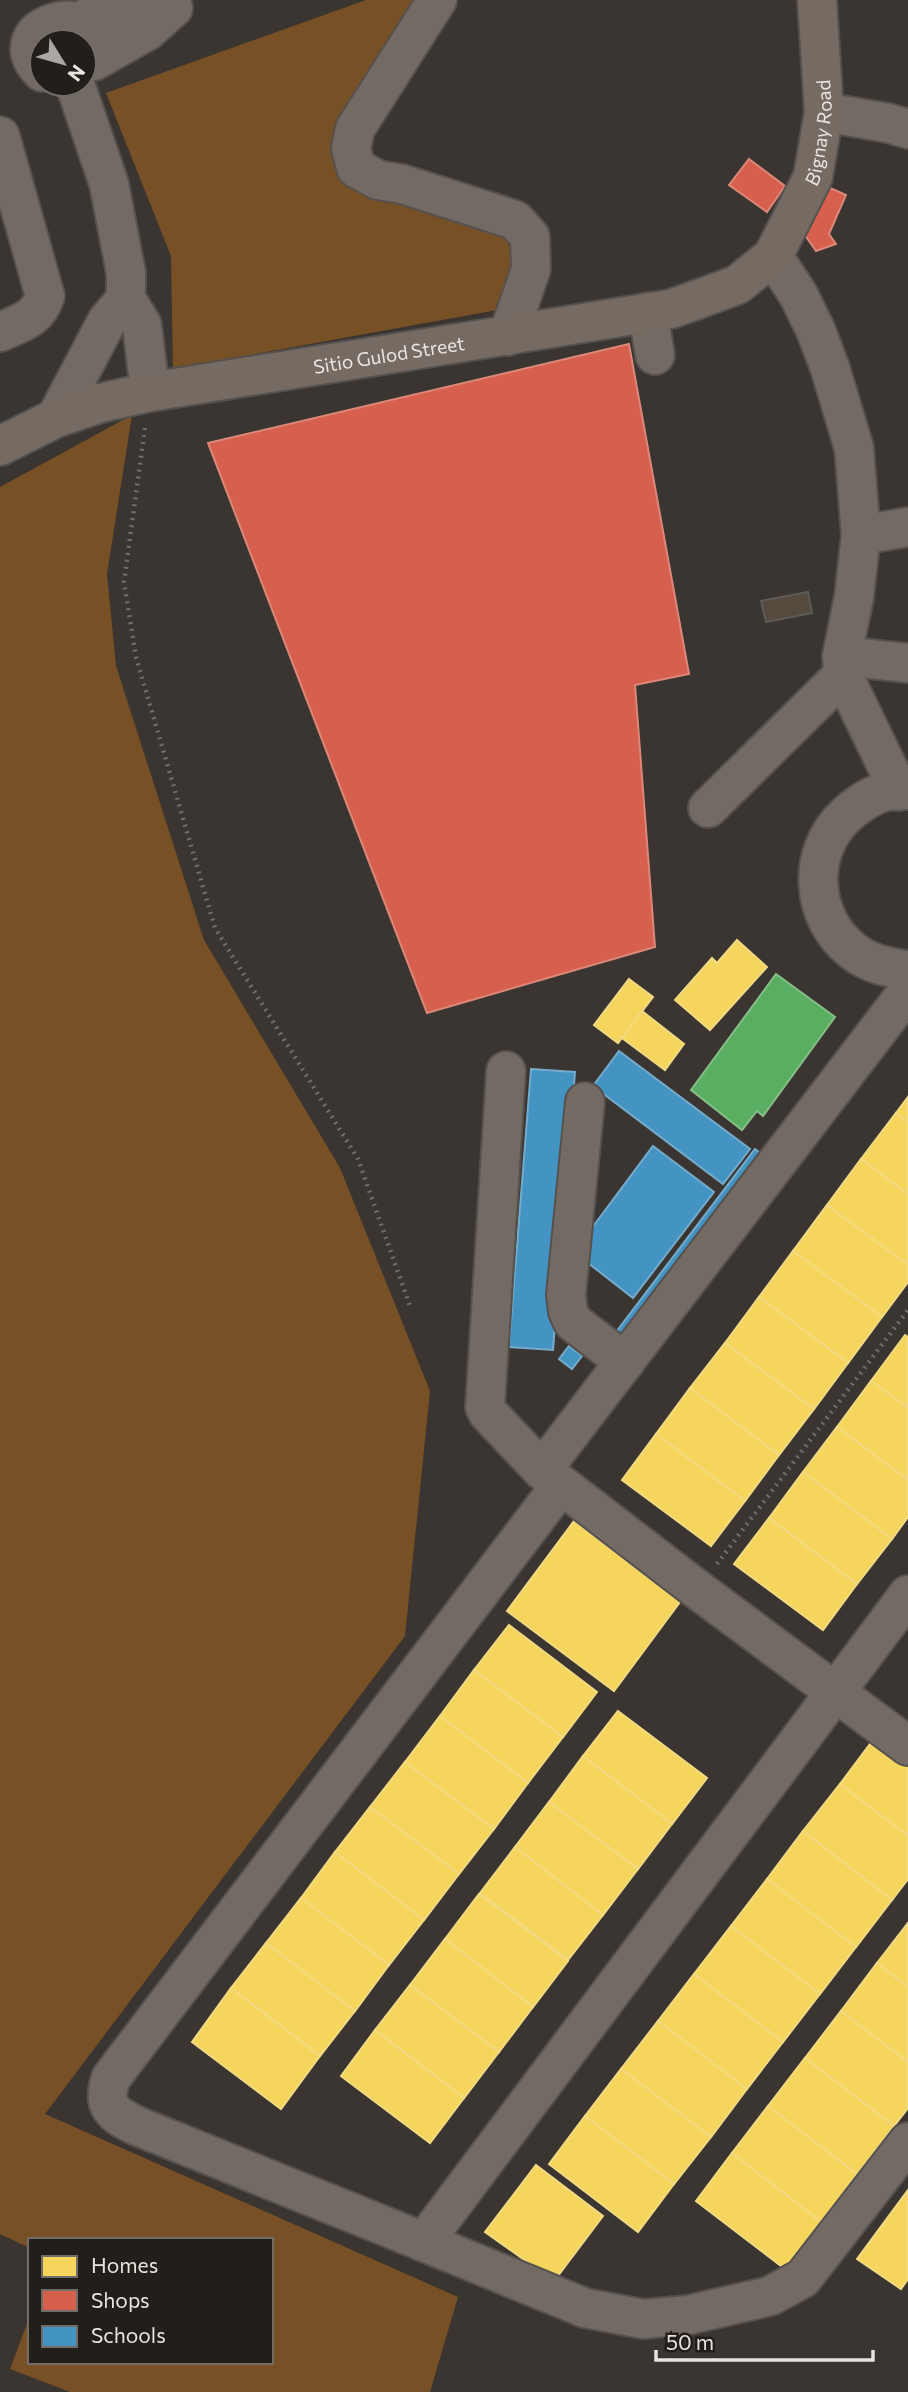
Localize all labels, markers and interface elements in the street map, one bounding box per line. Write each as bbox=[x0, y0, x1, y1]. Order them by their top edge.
north arrow bbox=[28, 28, 98, 98]
text: N bbox=[63, 61, 90, 86]
street label: Bignay Road bbox=[799, 79, 835, 189]
street label: Sitio Gulod Street bbox=[311, 331, 466, 377]
legend bbox=[28, 2238, 273, 2364]
text: Homes bbox=[91, 2252, 158, 2277]
text: Shops bbox=[91, 2287, 150, 2312]
scale bar bbox=[656, 2318, 873, 2362]
text: Schools bbox=[91, 2322, 166, 2347]
text: 50 m bbox=[666, 2329, 714, 2354]

